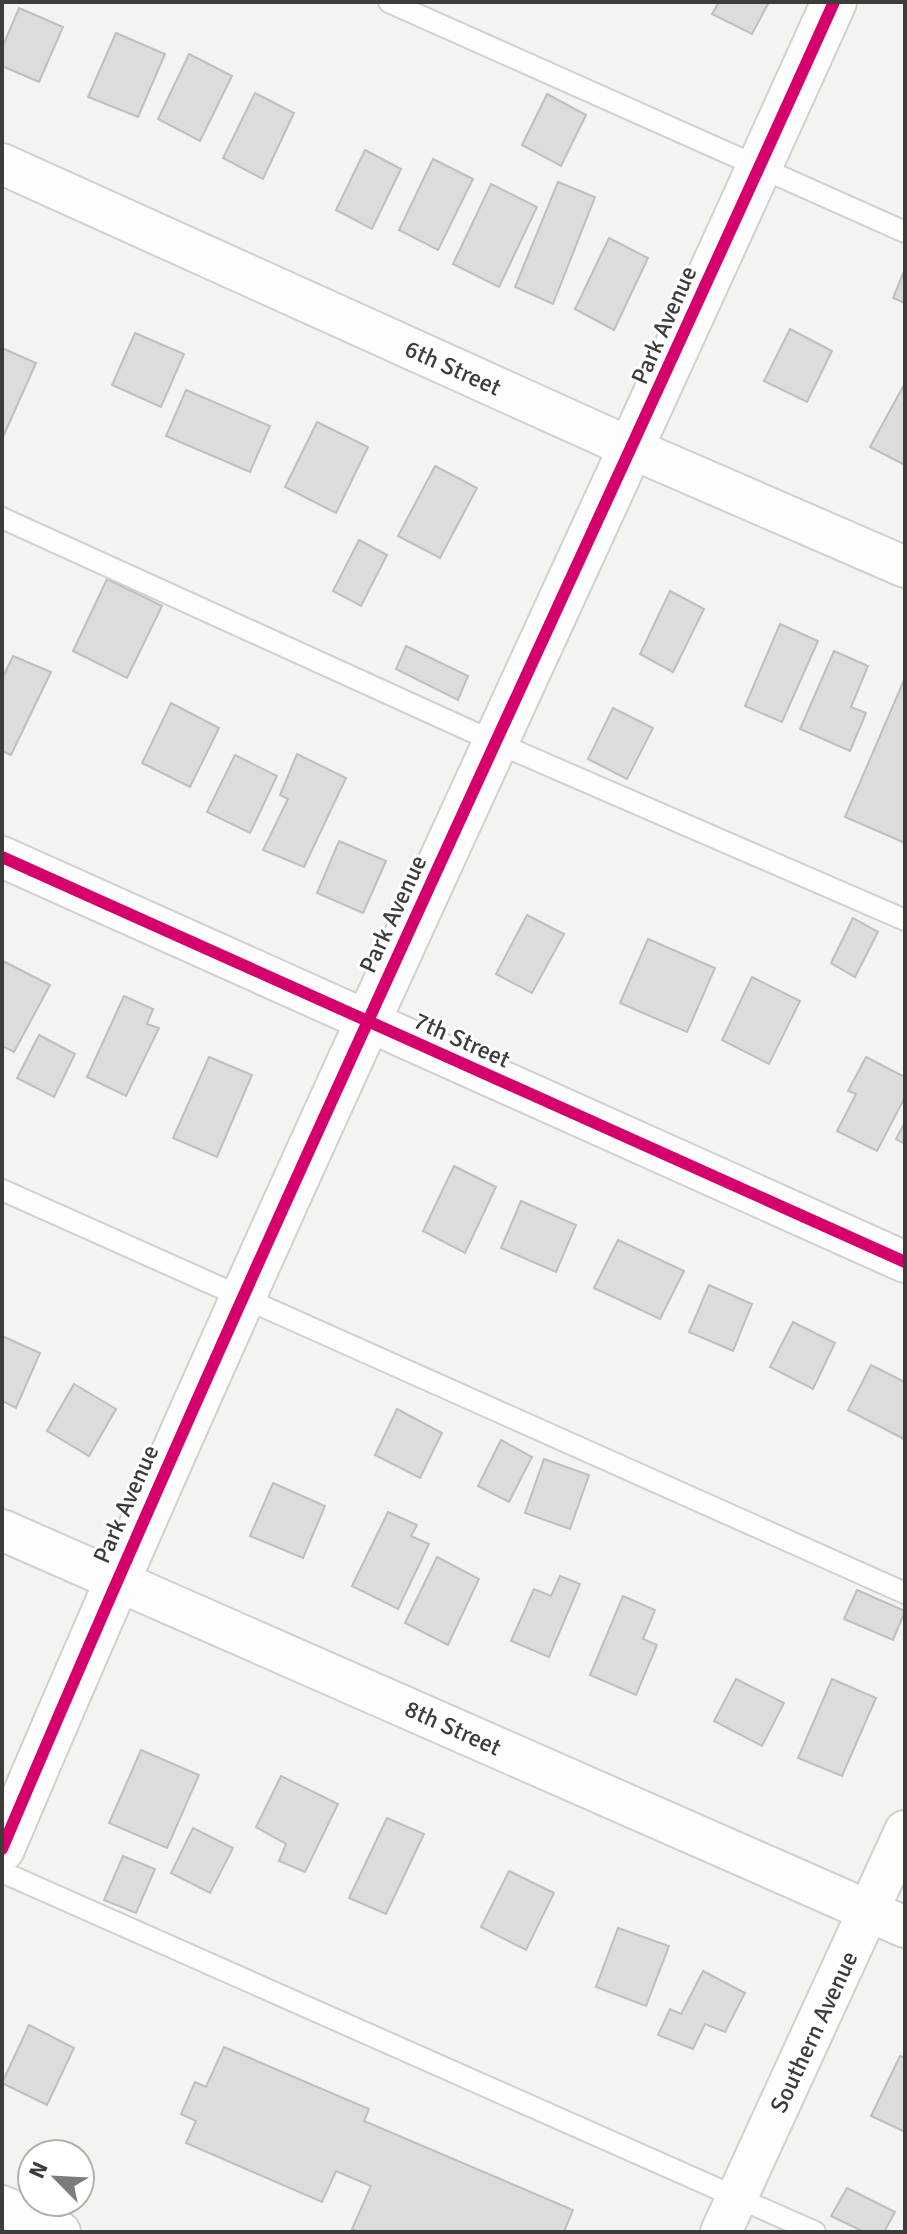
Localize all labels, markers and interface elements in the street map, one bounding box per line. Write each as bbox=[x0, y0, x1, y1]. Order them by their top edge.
street label: Park Avenue bbox=[625, 261, 703, 389]
street label: 6th Street bbox=[400, 334, 506, 402]
street label: Park Avenue bbox=[353, 850, 433, 978]
street label: 7th Street bbox=[409, 1006, 515, 1074]
street label: Park Avenue bbox=[87, 1440, 165, 1568]
street label: 8th Street bbox=[400, 1694, 506, 1762]
street label: Southern Avenue bbox=[763, 1946, 865, 2118]
north arrow bbox=[16, 2138, 96, 2218]
text: N bbox=[23, 2158, 54, 2183]

